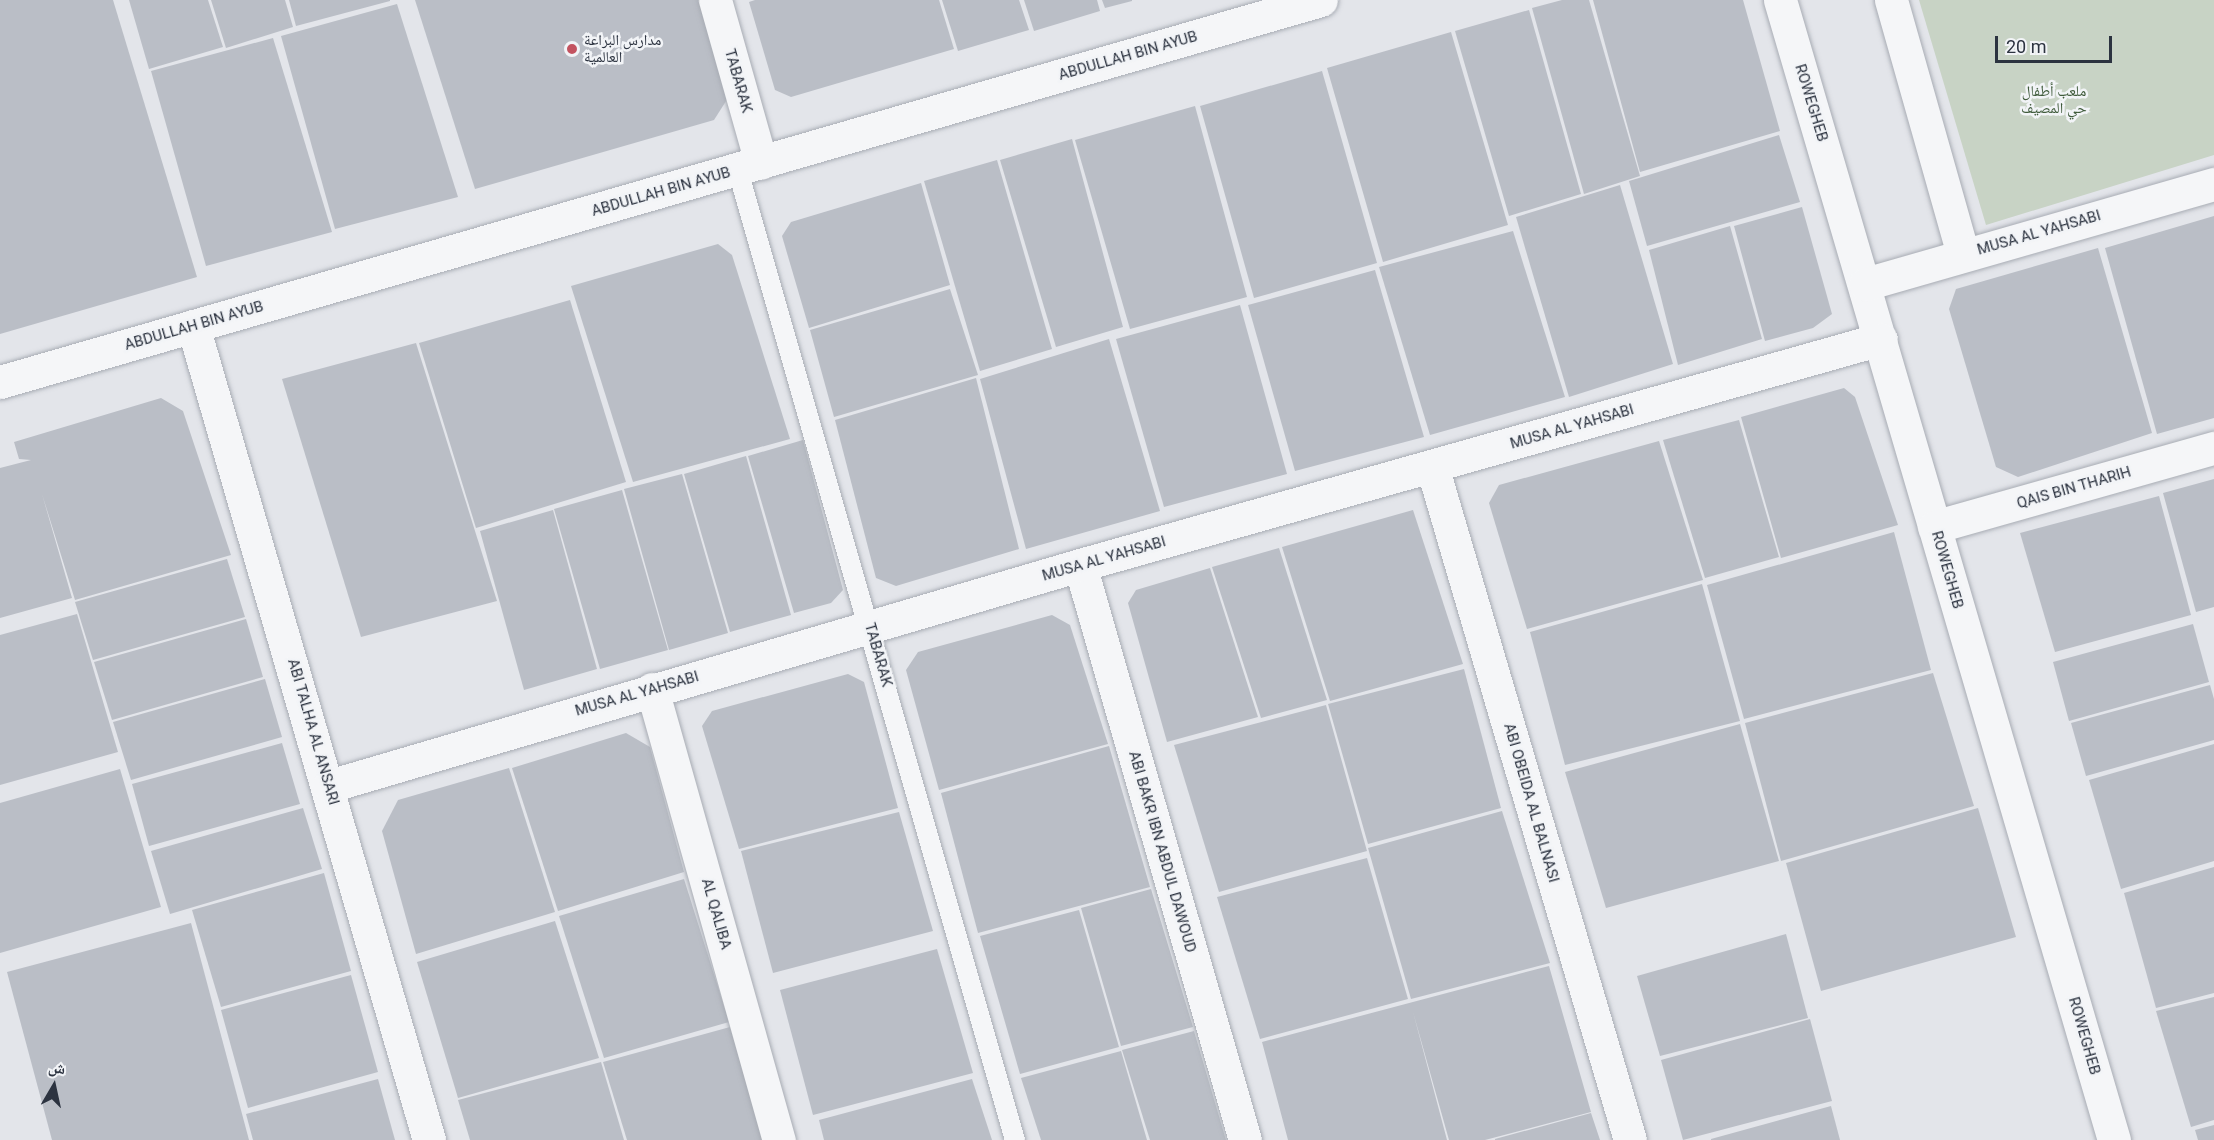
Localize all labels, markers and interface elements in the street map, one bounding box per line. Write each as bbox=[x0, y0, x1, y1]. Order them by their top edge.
scale bar bbox=[1998, 24, 2115, 62]
street label: ABDULLAH BIN AYUB bbox=[1057, 28, 1199, 84]
place label: مدارس البراعة العالمية bbox=[584, 31, 661, 66]
text: 20 m bbox=[2006, 36, 2046, 57]
marker: مدارس البراعة العالمية bbox=[565, 42, 579, 56]
street label: TABARAK bbox=[720, 47, 756, 115]
street label: ROWEGHEB bbox=[1791, 62, 1831, 144]
park label: ملعب أطفال حي المصيف bbox=[2021, 82, 2087, 117]
street label: ABDULLAH BIN AYUB bbox=[590, 164, 732, 220]
street label: MUSA AL YAHSABI bbox=[1975, 207, 2103, 259]
street label: ABDULLAH BIN AYUB bbox=[123, 298, 265, 354]
street label: MUSA AL YAHSABI bbox=[1508, 401, 1636, 453]
street label: QAIS BIN THARIH bbox=[2015, 463, 2133, 513]
street label: ROWEGHEB bbox=[1927, 529, 1967, 611]
street label: MUSA AL YAHSABI bbox=[1040, 533, 1168, 585]
street label: TABARAK bbox=[860, 621, 896, 689]
street label: ABI TALHA AL ANSARI bbox=[283, 657, 343, 807]
street label: MUSA AL YAHSABI bbox=[573, 668, 701, 720]
street label: ABI OBEIDA AL BALNASI bbox=[1500, 721, 1562, 885]
street label: ABI BAKR IBN ABDUL DAWOUD bbox=[1125, 749, 1199, 955]
street label: AL QALIBA bbox=[697, 876, 735, 952]
street label: ROWEGHEB bbox=[2064, 995, 2104, 1077]
north arrow bbox=[24, 1056, 84, 1116]
text: ش bbox=[47, 1057, 67, 1078]

